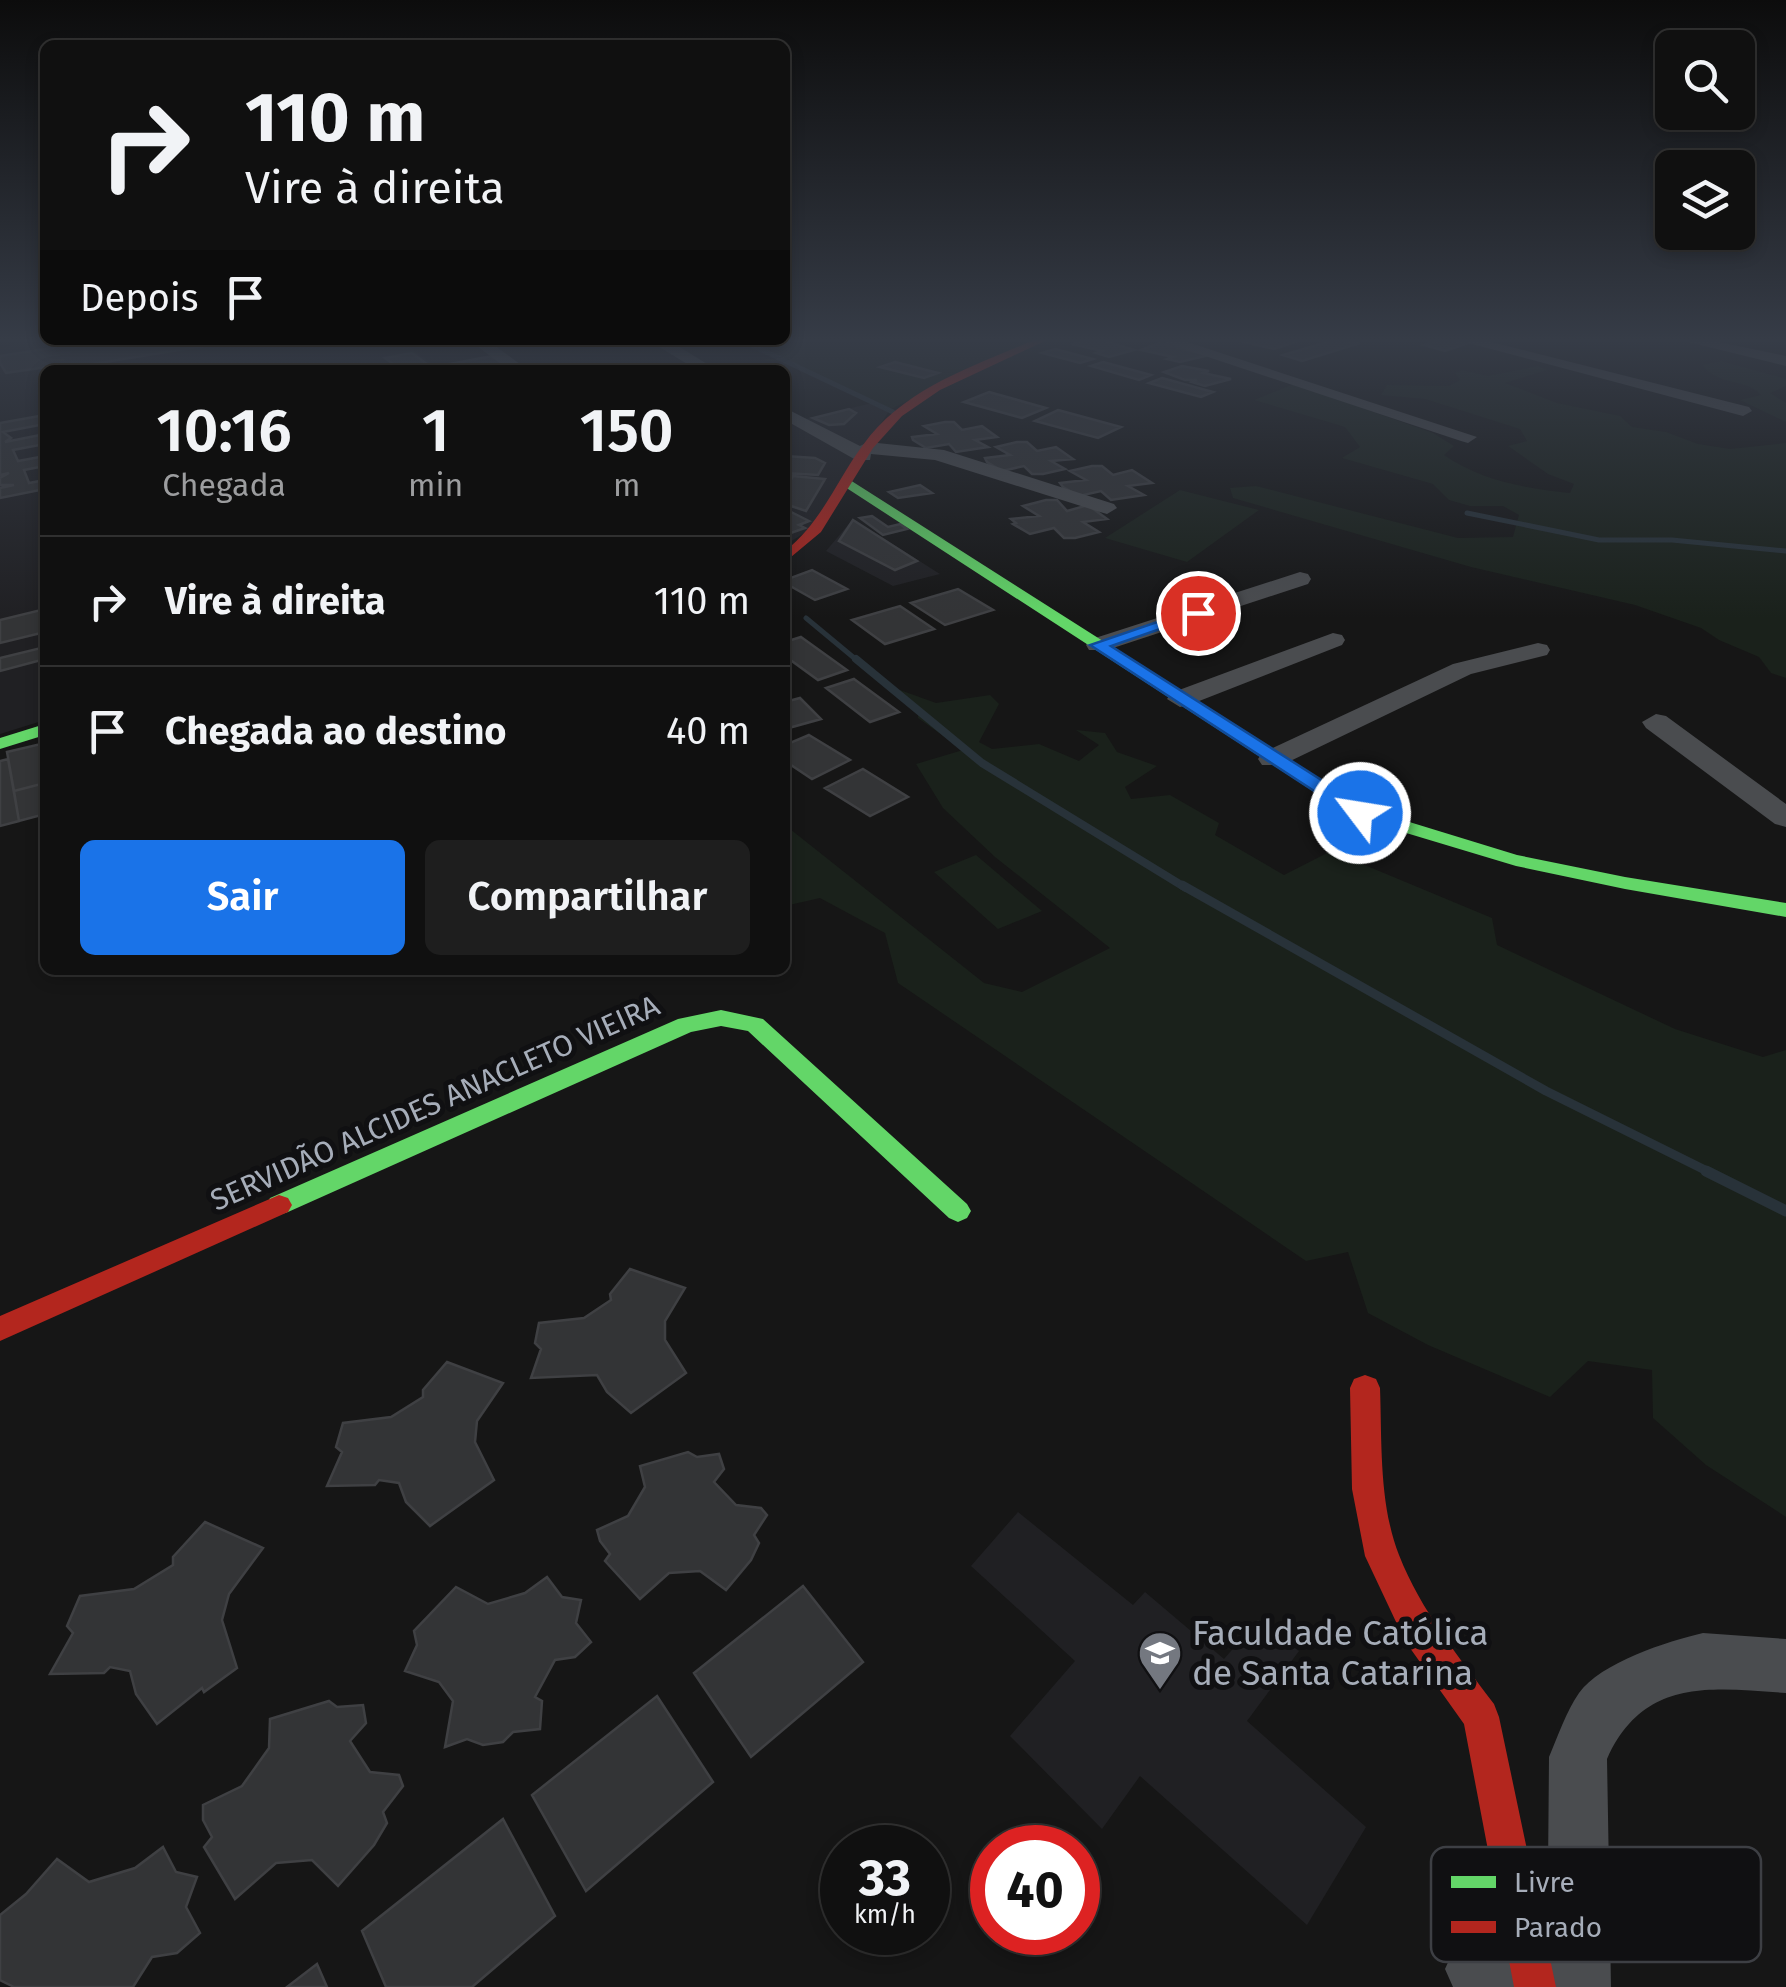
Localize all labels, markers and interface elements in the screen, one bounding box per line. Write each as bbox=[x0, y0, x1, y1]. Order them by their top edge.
map controls bbox=[1655, 30, 1755, 250]
button: search bbox=[1655, 30, 1755, 130]
text: 110 m bbox=[245, 76, 425, 160]
icon: right bbox=[80, 80, 210, 210]
button: layers bbox=[1655, 150, 1755, 250]
text: Vire à direita bbox=[245, 161, 505, 215]
icon: arrive bbox=[218, 270, 273, 325]
text: Depois bbox=[80, 275, 198, 321]
text: 10:16 bbox=[156, 395, 292, 467]
text: 1 bbox=[422, 395, 449, 467]
text: 150 bbox=[580, 395, 674, 467]
text: Chegada bbox=[162, 466, 286, 504]
text: min bbox=[408, 466, 463, 504]
text: m bbox=[613, 466, 640, 504]
pin bbox=[1156, 571, 1241, 656]
icon: right bbox=[80, 574, 135, 629]
text: Vire à direita bbox=[165, 578, 386, 624]
text: 110 m bbox=[654, 578, 750, 624]
icon: arrive bbox=[1171, 586, 1226, 641]
icon: arrive bbox=[80, 704, 135, 759]
text: Chegada ao destino bbox=[165, 708, 507, 754]
text: 40 m bbox=[666, 708, 750, 754]
position arrow bbox=[1308, 761, 1412, 865]
button: Sair bbox=[80, 840, 405, 955]
button: Compartilhar bbox=[425, 840, 750, 955]
street label: SERVIDÃO ALCIDES ANACLETO VIEIRA bbox=[205, 987, 666, 1219]
place label: Faculdade Católica de Santa Catarina bbox=[1192, 1612, 1489, 1694]
school or university icon: Faculdade Católica de Santa Catarina bbox=[1137, 1630, 1183, 1691]
speed limit sign: 40 bbox=[970, 1825, 1100, 1955]
legend bbox=[1431, 1847, 1761, 1962]
text: 33 bbox=[859, 1848, 911, 1908]
text: Livre bbox=[1514, 1866, 1575, 1899]
text: km/h bbox=[854, 1900, 916, 1930]
text: Parado bbox=[1514, 1911, 1602, 1944]

